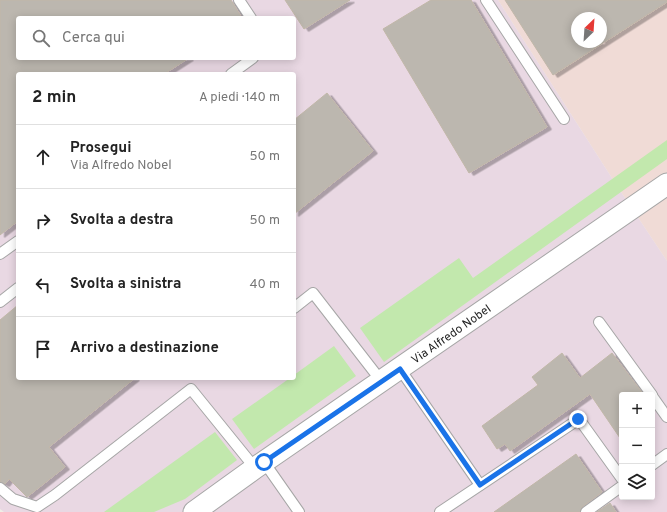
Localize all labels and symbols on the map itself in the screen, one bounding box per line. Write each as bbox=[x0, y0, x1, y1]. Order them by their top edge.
north arrow bbox=[571, 12, 607, 48]
street label: Via Alfredo Nobel bbox=[409, 301, 495, 368]
route end bbox=[569, 410, 587, 428]
route start bbox=[255, 453, 273, 471]

